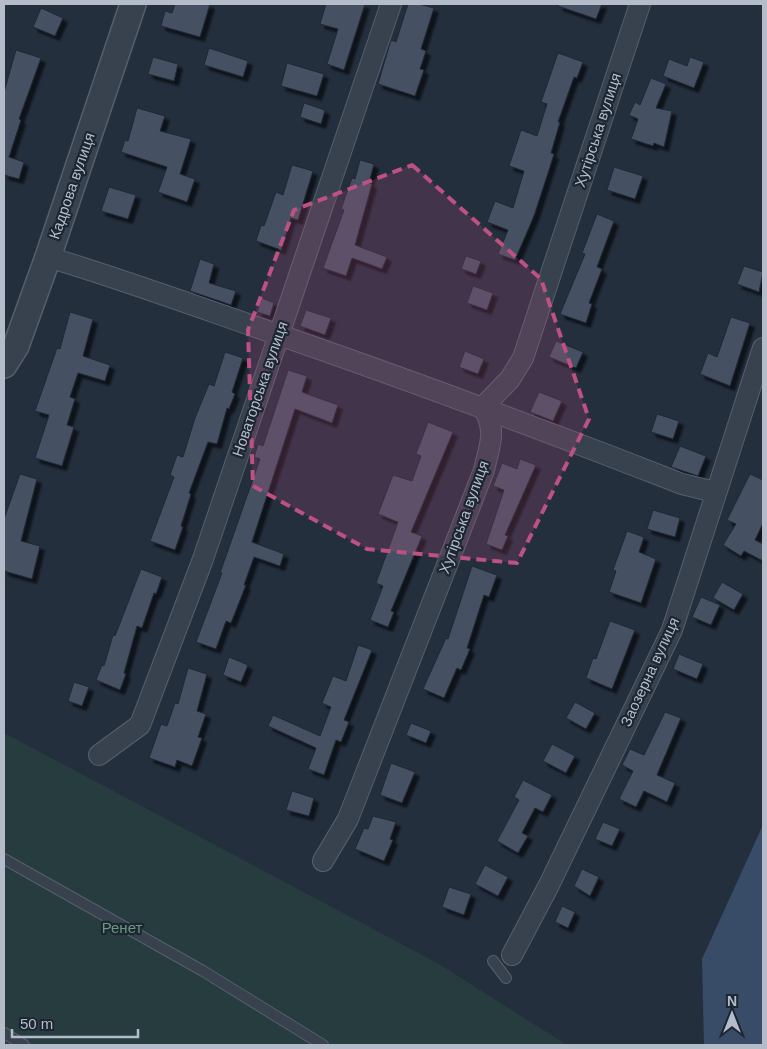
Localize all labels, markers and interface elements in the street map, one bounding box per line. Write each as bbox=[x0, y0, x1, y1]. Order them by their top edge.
street label: Хутірська вулиця bbox=[571, 71, 624, 189]
street label: Кадрова вулиця bbox=[45, 130, 98, 241]
street label: Новаторська вулиця bbox=[228, 319, 291, 459]
street label: Хутірська вулиця bbox=[435, 458, 492, 576]
street label: Заозерна вулиця bbox=[617, 615, 682, 729]
park label: Ренет bbox=[102, 919, 142, 936]
north arrow bbox=[707, 989, 757, 1039]
text: N bbox=[727, 993, 737, 1009]
scale bar bbox=[12, 1006, 139, 1038]
text: 50 m bbox=[20, 1015, 53, 1032]

